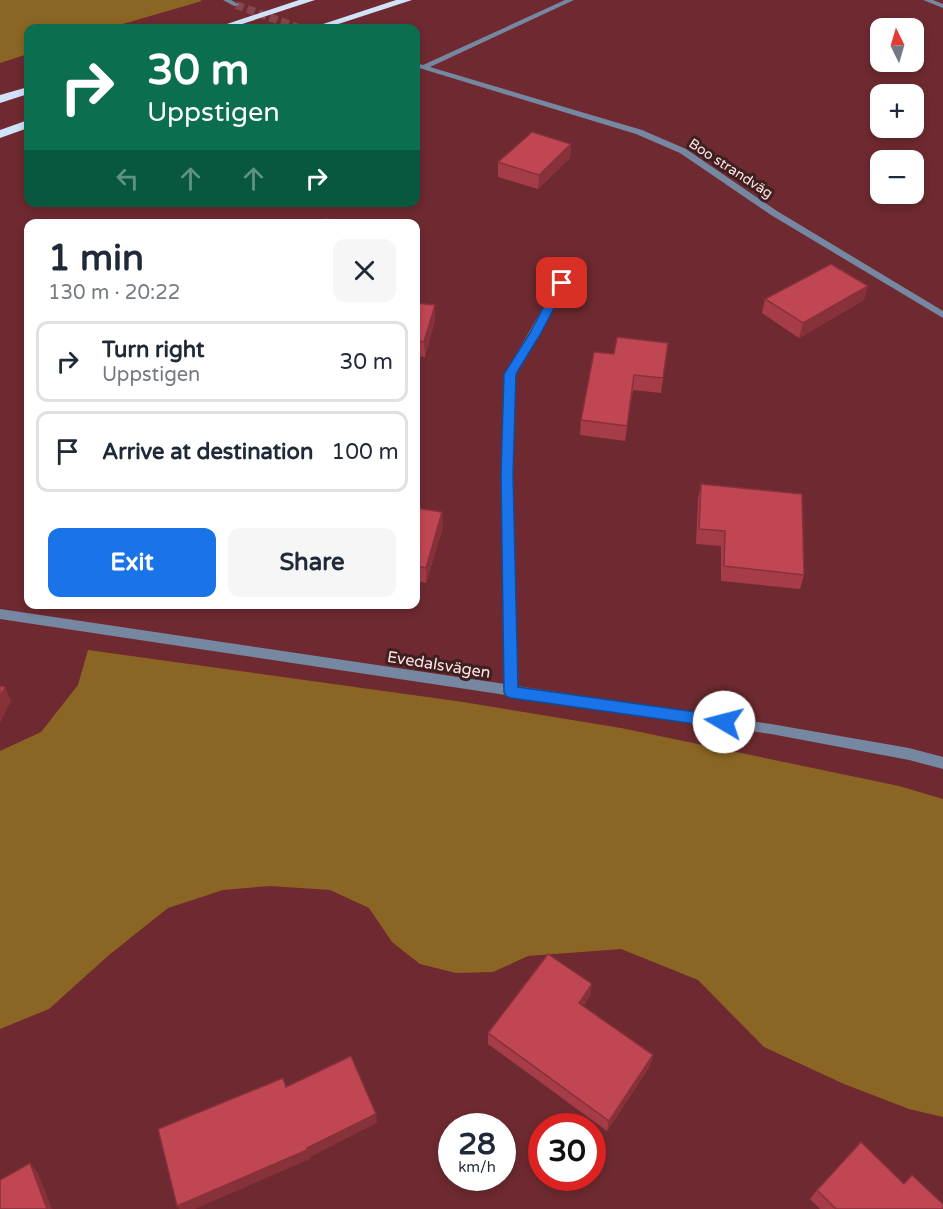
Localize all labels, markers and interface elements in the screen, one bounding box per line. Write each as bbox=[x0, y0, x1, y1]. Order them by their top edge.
north arrow bbox=[870, 18, 924, 72]
map controls bbox=[870, 18, 924, 204]
text: 30 m bbox=[147, 45, 249, 96]
icon: right bbox=[48, 48, 126, 126]
button: + bbox=[870, 84, 924, 138]
text: Uppstigen bbox=[147, 96, 280, 129]
street label: Boo strandväg bbox=[685, 135, 776, 202]
button: − bbox=[870, 150, 924, 204]
icon: left bbox=[111, 162, 144, 195]
icon: ahead bbox=[174, 162, 207, 195]
icon: ahead bbox=[237, 162, 270, 195]
icon: right bbox=[300, 162, 333, 195]
text: 1 min bbox=[48, 237, 144, 280]
button: close bbox=[333, 239, 396, 302]
pin bbox=[536, 257, 587, 308]
icon: arrive bbox=[545, 266, 578, 299]
text: 130 m · 20:22 bbox=[48, 281, 180, 305]
text: Turn right bbox=[102, 337, 204, 363]
icon: right bbox=[51, 345, 84, 378]
text: 30 m bbox=[339, 349, 393, 375]
text: Uppstigen bbox=[102, 363, 200, 387]
icon: arrive bbox=[51, 435, 84, 468]
text: Arrive at destination bbox=[102, 439, 313, 465]
text: 100 m bbox=[331, 439, 399, 465]
button: Exit bbox=[48, 528, 216, 597]
button: Share bbox=[228, 528, 396, 597]
street label: Evedalsvägen bbox=[386, 647, 492, 683]
position arrow bbox=[692, 690, 756, 754]
speed limit sign: 30 bbox=[528, 1113, 606, 1191]
text: 28 bbox=[458, 1126, 496, 1163]
text: km/h bbox=[458, 1158, 496, 1176]

